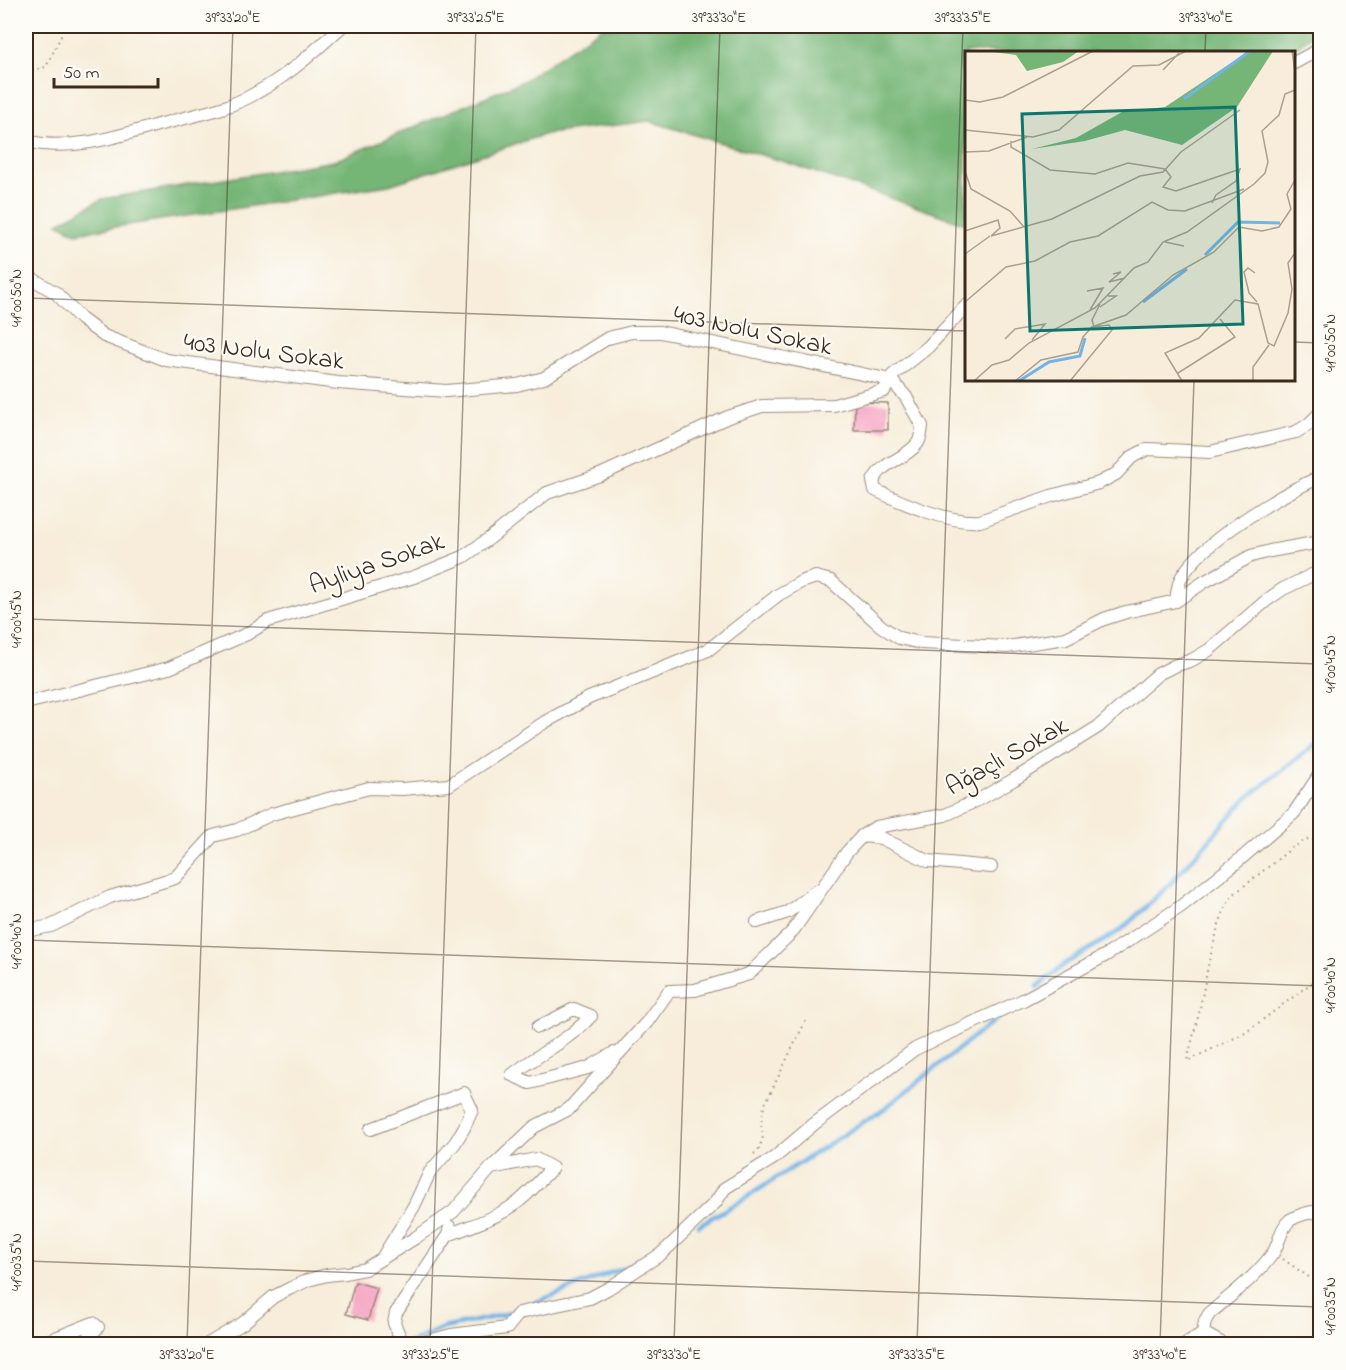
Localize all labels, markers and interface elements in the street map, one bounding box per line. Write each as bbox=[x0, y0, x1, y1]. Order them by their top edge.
text: 39°33'20"E bbox=[205, 7, 261, 29]
text: 39°33'25"E bbox=[447, 7, 505, 29]
text: 39°33'30"E bbox=[692, 7, 746, 29]
text: 39°33'35"E bbox=[935, 7, 991, 29]
text: 39°33'40"E bbox=[1179, 7, 1233, 29]
scale bar bbox=[54, 51, 158, 89]
inset map bbox=[965, 51, 1295, 381]
text: 50 m bbox=[63, 61, 100, 87]
text: 41°00'50"N bbox=[6, 269, 28, 327]
street label: 403 Nolu Sokak bbox=[669, 297, 836, 367]
text: 41°00'50"N bbox=[1320, 314, 1342, 372]
street label: 403 Nolu Sokak bbox=[181, 324, 347, 382]
street label: Ayliya Sokak bbox=[304, 524, 450, 606]
text: 41°00'45"N bbox=[6, 590, 28, 648]
text: 41°00'45"N bbox=[1320, 635, 1342, 693]
street label: Ağaçlı Sokak bbox=[939, 708, 1076, 807]
text: 41°00'40"N bbox=[6, 913, 28, 969]
text: 41°00'40"N bbox=[1320, 957, 1342, 1013]
text: 41°00'35"N bbox=[6, 1233, 28, 1291]
text: 41°00'35"N bbox=[1320, 1277, 1342, 1335]
text: 39°33'20"E bbox=[159, 1344, 215, 1366]
text: 39°33'25"E bbox=[402, 1344, 460, 1366]
text: 39°33'30"E bbox=[647, 1344, 701, 1366]
text: 39°33'35"E bbox=[889, 1344, 945, 1366]
text: 39°33'40"E bbox=[1133, 1344, 1187, 1366]

